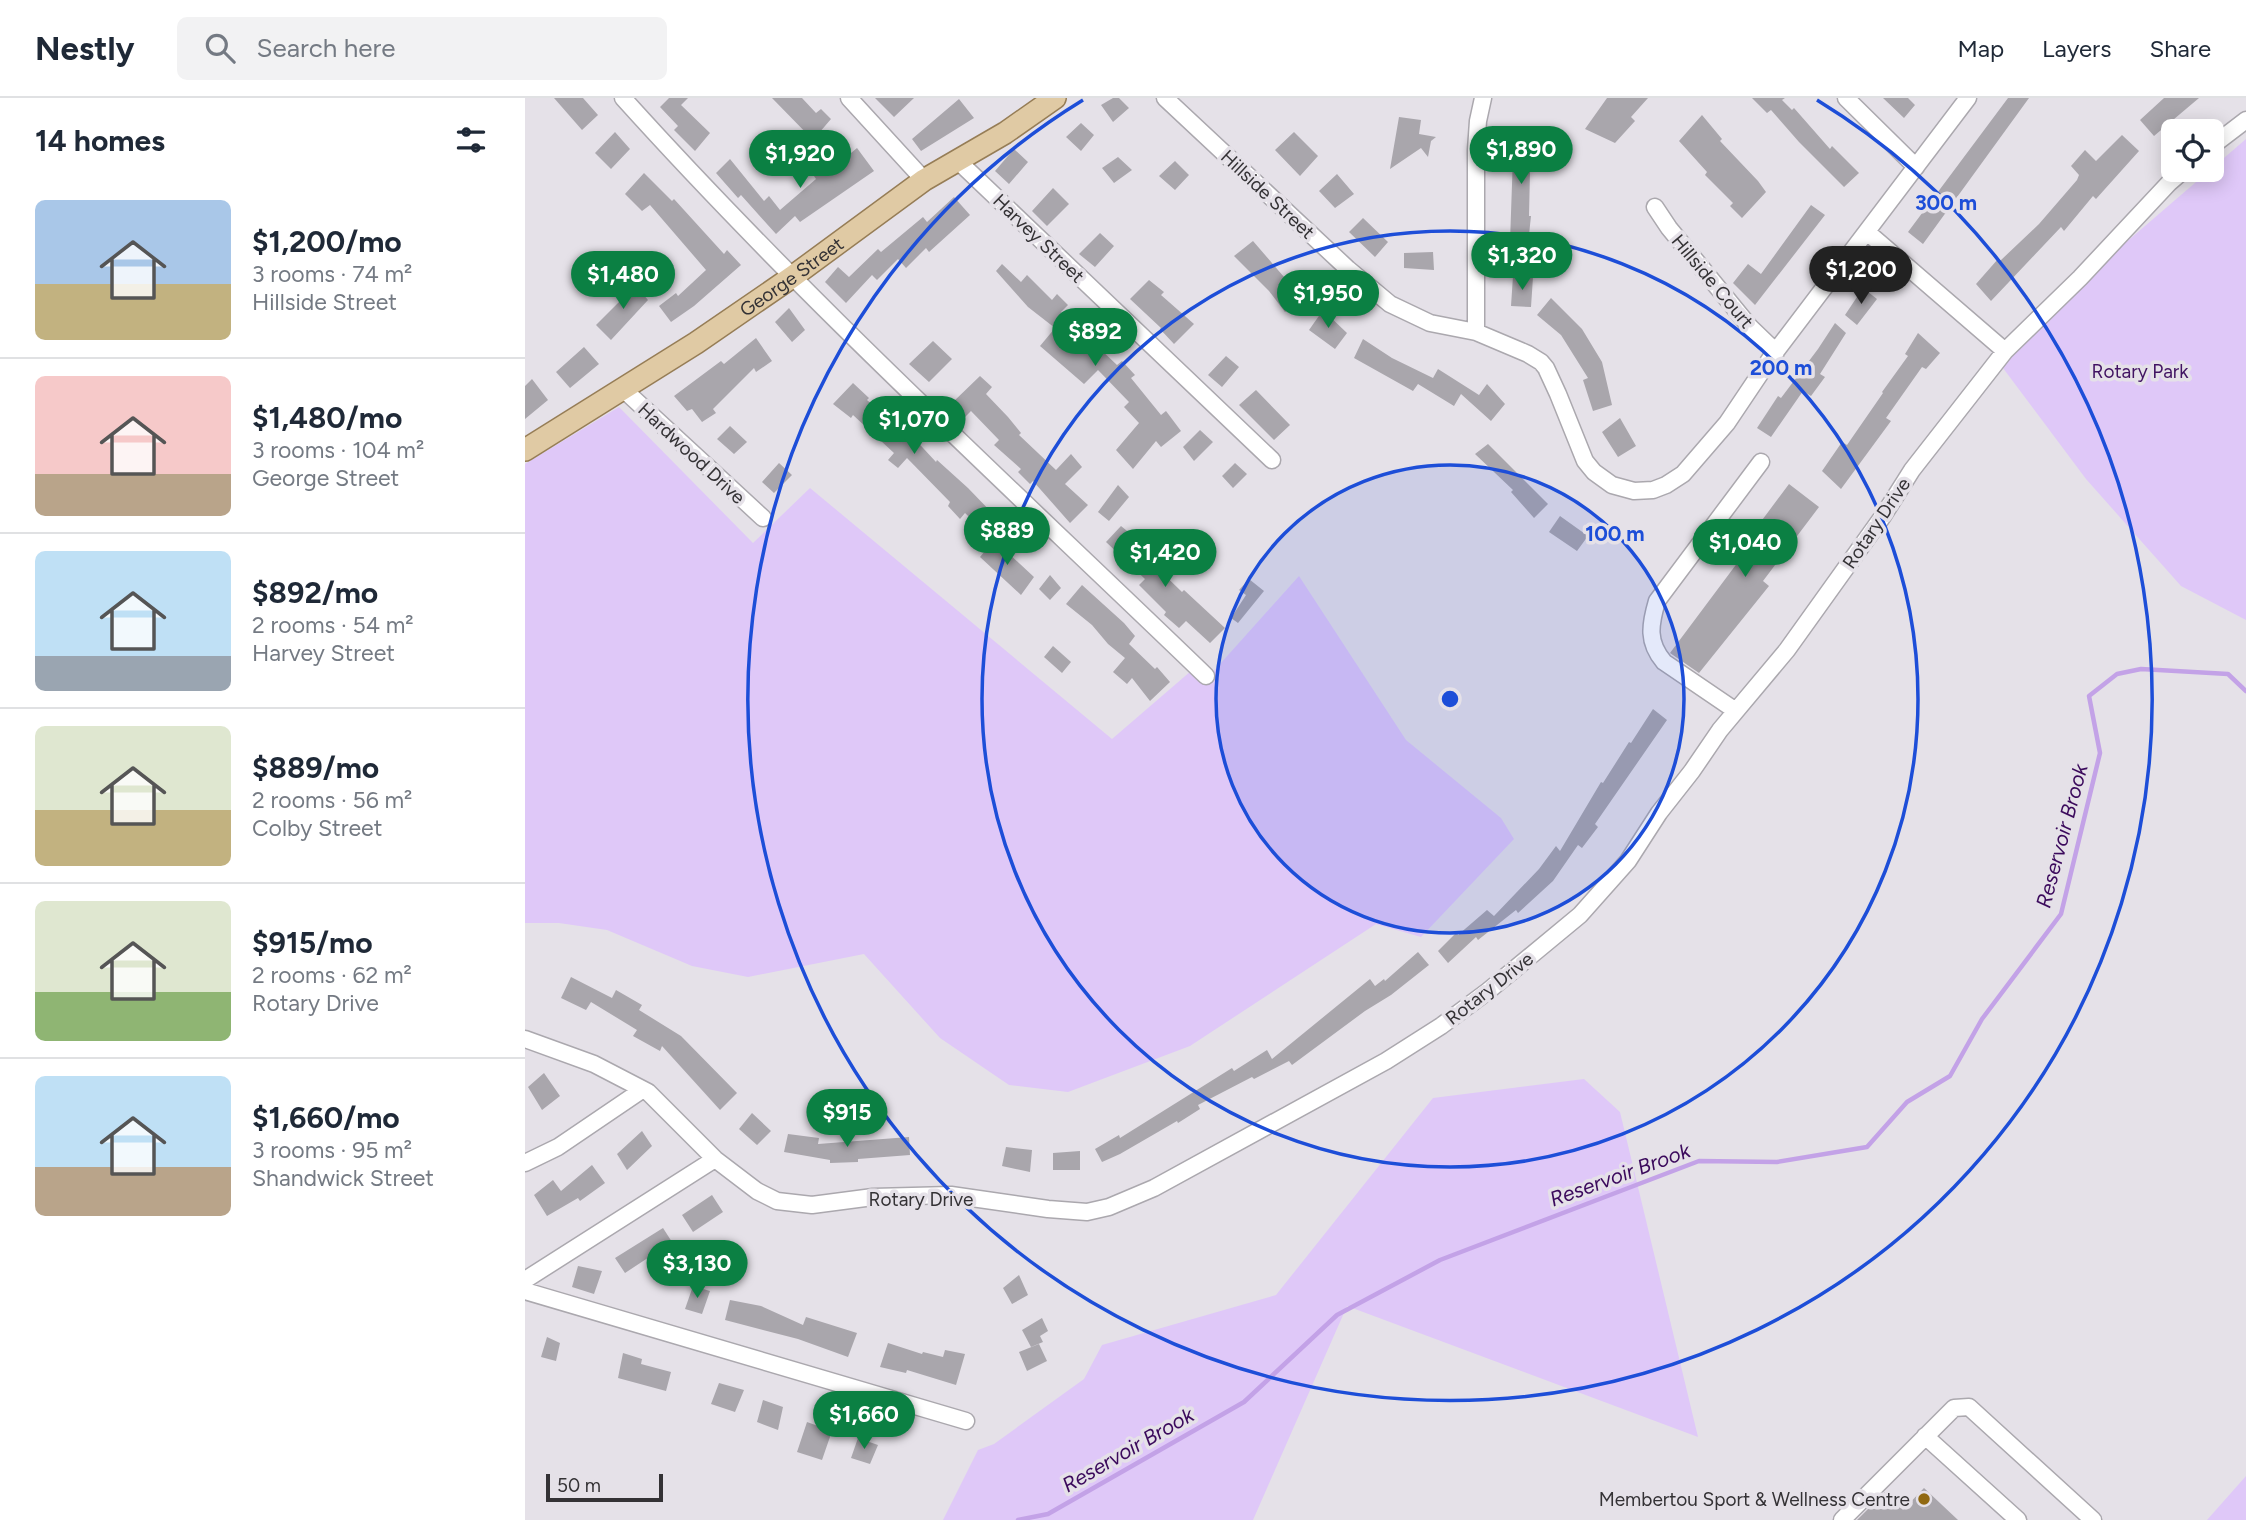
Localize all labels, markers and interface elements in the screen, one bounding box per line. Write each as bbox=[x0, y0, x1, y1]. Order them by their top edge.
search box bbox=[177, 17, 667, 80]
text: Nestly bbox=[35, 29, 135, 68]
icon: search bbox=[201, 29, 239, 67]
text: Search here bbox=[257, 32, 395, 64]
text: Map bbox=[1957, 34, 2004, 63]
text: Layers bbox=[2042, 34, 2111, 63]
text: Share bbox=[2149, 34, 2211, 63]
map controls bbox=[2161, 119, 2224, 182]
button: locate bbox=[2161, 119, 2224, 182]
icon: filters bbox=[452, 121, 490, 159]
text: 14 homes bbox=[35, 122, 165, 159]
pin: $1,890 bbox=[1464, 126, 1578, 186]
pin: $1,920 bbox=[743, 130, 857, 190]
text: $1,890 bbox=[1486, 135, 1556, 163]
text: $1,920 bbox=[765, 139, 835, 167]
street label: Hillside Street bbox=[1216, 145, 1319, 244]
street label: Harvey Street bbox=[988, 189, 1089, 288]
text: 300 m bbox=[1915, 190, 1977, 215]
text: $1,200/mo bbox=[252, 223, 402, 260]
icon: home bbox=[91, 228, 175, 312]
street label: Hillside Court bbox=[1667, 230, 1759, 333]
street label: George Street bbox=[735, 232, 848, 322]
pin: $1,320 bbox=[1465, 232, 1579, 292]
text: $1,320 bbox=[1487, 241, 1557, 269]
pin: $1,200 bbox=[1804, 246, 1918, 306]
pin: $1,480 bbox=[566, 252, 680, 311]
text: $1,200 bbox=[1825, 255, 1897, 283]
text: 3 rooms · 74 m² bbox=[252, 260, 412, 288]
text: $1,480 bbox=[587, 260, 659, 288]
pin: $1,950 bbox=[1271, 271, 1385, 330]
text: $1,950 bbox=[1293, 279, 1363, 307]
text: Hillside Street bbox=[252, 288, 397, 316]
pin: $892 bbox=[1054, 308, 1136, 368]
text: $892 bbox=[1068, 317, 1122, 345]
text: 200 m bbox=[1750, 355, 1812, 380]
park label: Rotary Park bbox=[2092, 360, 2189, 383]
pin: $1,070 bbox=[857, 396, 971, 456]
street label: Hardwood Drive bbox=[633, 398, 750, 509]
text: $1,480/mo bbox=[252, 399, 402, 436]
icon: home bbox=[91, 404, 175, 488]
text: $1,070 bbox=[879, 405, 949, 433]
text: 3 rooms · 104 m² bbox=[252, 436, 424, 464]
text: George Street bbox=[252, 464, 399, 492]
street label: Rotary Drive bbox=[1838, 473, 1915, 573]
pin: $889 bbox=[966, 508, 1048, 567]
text: $889 bbox=[980, 516, 1034, 544]
pin: $1,040 bbox=[1688, 519, 1802, 579]
text: 100 m bbox=[1585, 521, 1645, 546]
text: $1,040 bbox=[1709, 528, 1781, 556]
pin: $1,420 bbox=[1108, 530, 1222, 589]
text: $1,420 bbox=[1129, 538, 1201, 566]
text: $892/mo bbox=[252, 574, 378, 611]
icon: home bbox=[91, 579, 175, 663]
text: 2 rooms · 54 m² bbox=[252, 611, 414, 639]
text: Harvey Street bbox=[252, 639, 395, 667]
centre of rings bbox=[1438, 687, 1462, 711]
text: $889/mo bbox=[252, 749, 379, 786]
icon: home bbox=[91, 754, 175, 838]
water label: Reservoir Brook bbox=[2030, 760, 2093, 910]
text: 2 rooms · 56 m² bbox=[252, 786, 412, 814]
text: Colby Street bbox=[252, 814, 382, 842]
text: $915/mo bbox=[252, 924, 373, 961]
icon: home bbox=[91, 929, 175, 1013]
street label: Rotary Drive bbox=[1441, 947, 1538, 1030]
text: 2 rooms · 62 m² bbox=[252, 961, 412, 989]
text: Rotary Drive bbox=[252, 989, 379, 1017]
pin: $915 bbox=[806, 1090, 888, 1149]
text: $915 bbox=[822, 1098, 872, 1126]
text: $1,660/mo bbox=[252, 1099, 400, 1136]
icon: home bbox=[91, 1104, 175, 1188]
text: 3 rooms · 95 m² bbox=[252, 1136, 412, 1164]
water label: Reservoir Brook bbox=[1546, 1137, 1694, 1212]
text: Shandwick Street bbox=[252, 1164, 434, 1192]
street label: Rotary Drive bbox=[869, 1188, 973, 1211]
pin: $3,130 bbox=[640, 1240, 754, 1300]
text: $3,130 bbox=[663, 1249, 731, 1277]
pin: $1,660 bbox=[807, 1392, 921, 1451]
text: $1,660 bbox=[829, 1400, 899, 1428]
water label: Reservoir Brook bbox=[1057, 1401, 1199, 1497]
scale bar bbox=[546, 1471, 663, 1503]
text: 50 m bbox=[557, 1474, 601, 1497]
place label: Membertou Sport & Wellness Centre bbox=[1599, 1488, 1910, 1511]
marker: Membertou Sport & Wellness Centre bbox=[1916, 1491, 1932, 1507]

